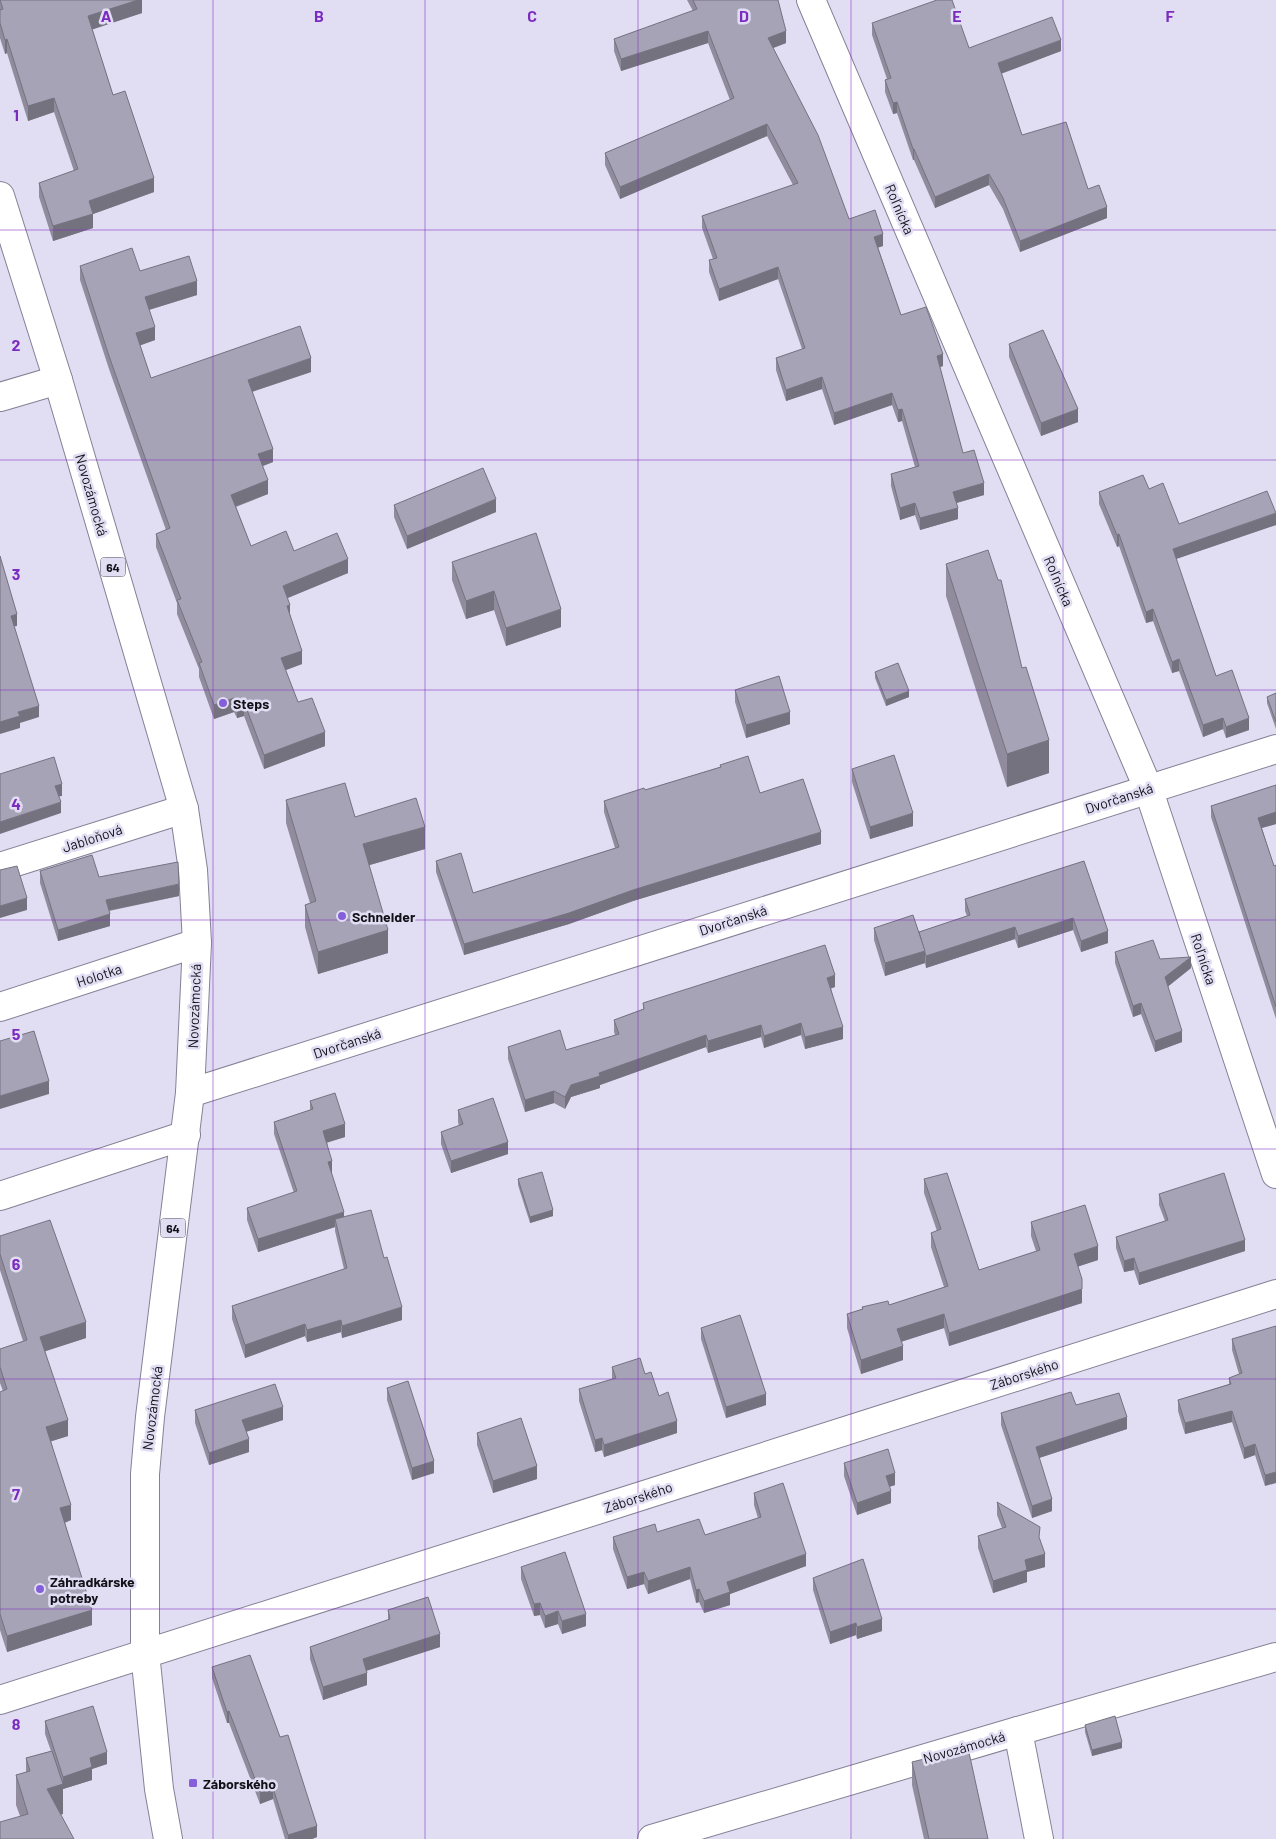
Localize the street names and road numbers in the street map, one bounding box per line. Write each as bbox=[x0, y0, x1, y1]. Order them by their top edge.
street label: Roľnícka bbox=[882, 181, 918, 237]
street label: Novozámocká bbox=[72, 452, 112, 538]
street label: Roľnícka bbox=[1041, 553, 1077, 609]
road number: 64 bbox=[100, 558, 126, 576]
street label: Dvorčanská bbox=[1083, 779, 1155, 817]
street label: Jabloňová bbox=[60, 820, 124, 856]
street label: Dvorčanská bbox=[697, 901, 769, 939]
street label: Roľnícka bbox=[1188, 931, 1220, 987]
street label: Holotka bbox=[74, 960, 124, 990]
street label: Novozámocká bbox=[184, 963, 204, 1049]
street label: Dvorčanská bbox=[311, 1024, 383, 1062]
road number: 64 bbox=[160, 1218, 186, 1238]
street label: Záborského bbox=[988, 1355, 1060, 1393]
street label: Novozámocká bbox=[138, 1365, 166, 1451]
street label: Záborského bbox=[602, 1478, 674, 1516]
street label: Novozámocká bbox=[921, 1727, 1007, 1767]

